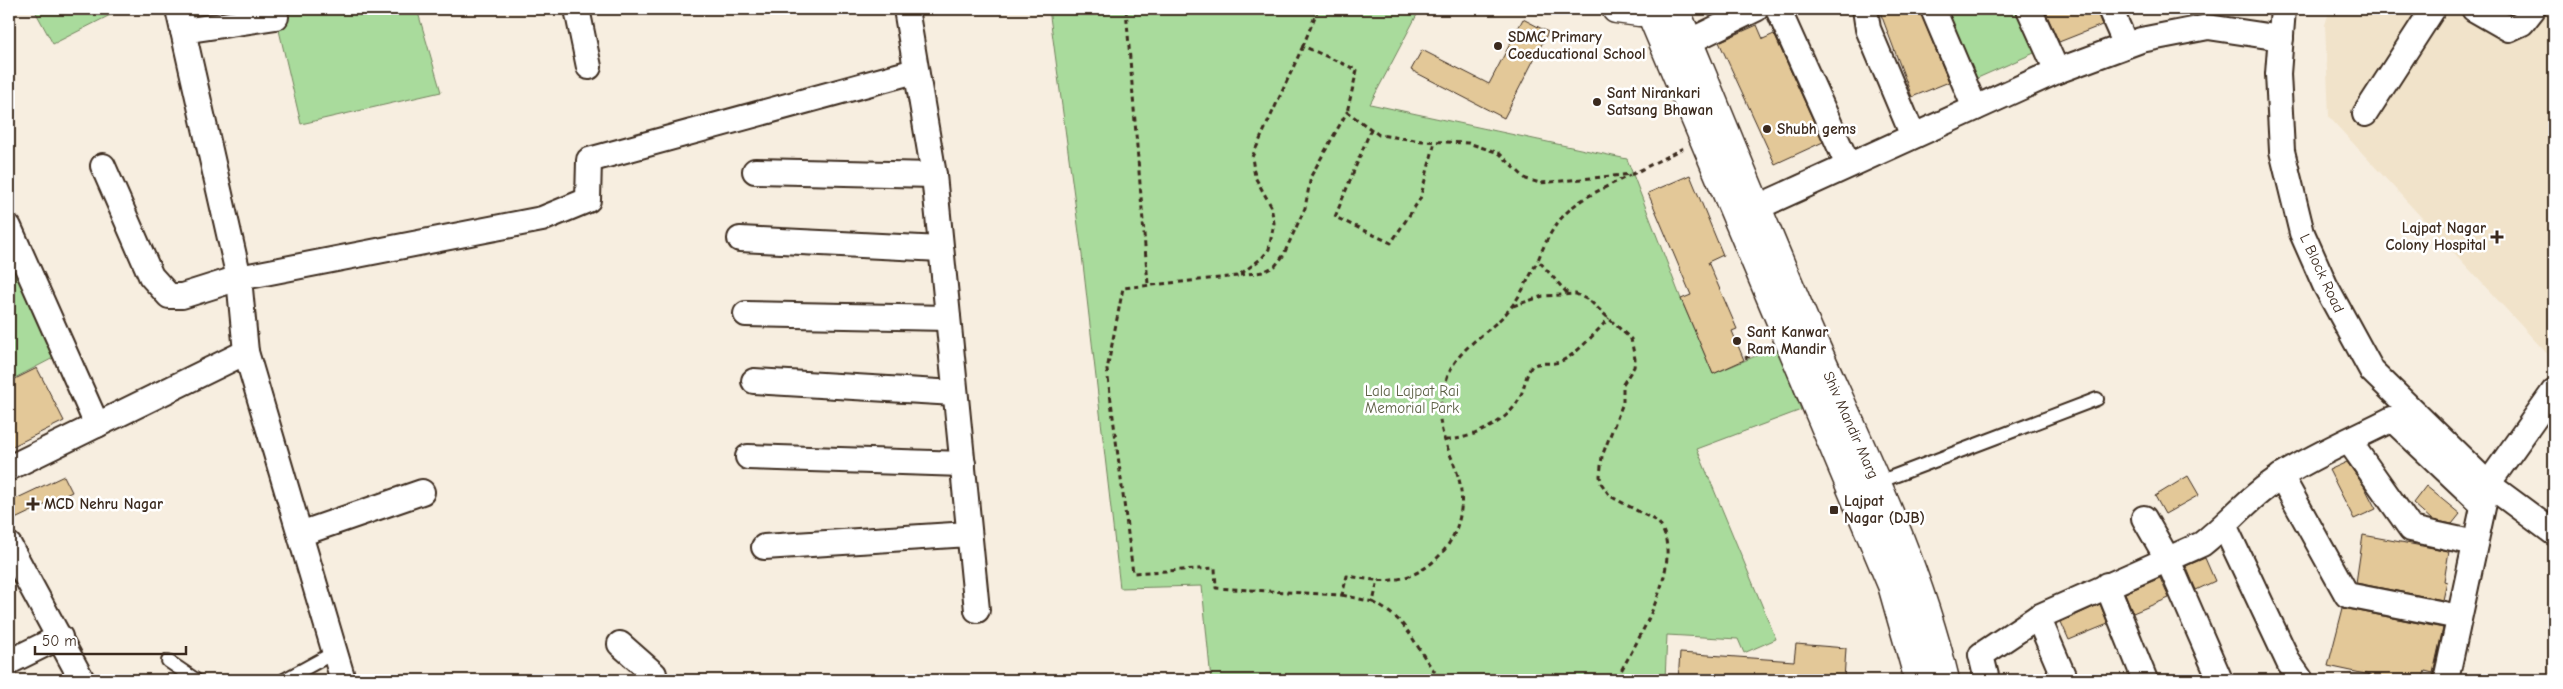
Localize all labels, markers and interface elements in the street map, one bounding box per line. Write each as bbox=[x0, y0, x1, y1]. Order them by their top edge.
place label: SDMC Primary Coeducational School bbox=[1508, 28, 1646, 63]
marker: SDMC Primary Coeducational School bbox=[1492, 40, 1504, 52]
place label: Sant Nirankari Satsang Bhawan bbox=[1607, 84, 1713, 119]
marker: Sant Nirankari Satsang Bhawan bbox=[1591, 96, 1603, 108]
place label: Shubh gems bbox=[1777, 120, 1856, 138]
marker: Shubh gems bbox=[1761, 123, 1773, 135]
place label: Lajpat Nagar Colony Hospital bbox=[2386, 219, 2486, 254]
marker: Lajpat Nagar Colony Hospital bbox=[2490, 230, 2504, 244]
street label: L Block Road bbox=[2296, 231, 2348, 315]
place label: Sant Kanwar Ram Mandir bbox=[1747, 323, 1828, 358]
marker: Sant Kanwar Ram Mandir bbox=[1731, 335, 1743, 347]
street label: Shiv Mandir Marg bbox=[1819, 368, 1883, 482]
park label: Lala Lajpat Rai Memorial Park bbox=[1365, 382, 1460, 417]
place label: Lajpat Nagar (DJB) bbox=[1844, 492, 1925, 527]
place label: MCD Nehru Nagar bbox=[44, 495, 163, 513]
marker: MCD Nehru Nagar bbox=[26, 497, 40, 511]
marker: Lajpat Nagar (DJB) bbox=[1828, 504, 1840, 516]
scale bar bbox=[35, 624, 186, 656]
text: 50 m bbox=[42, 632, 77, 650]

